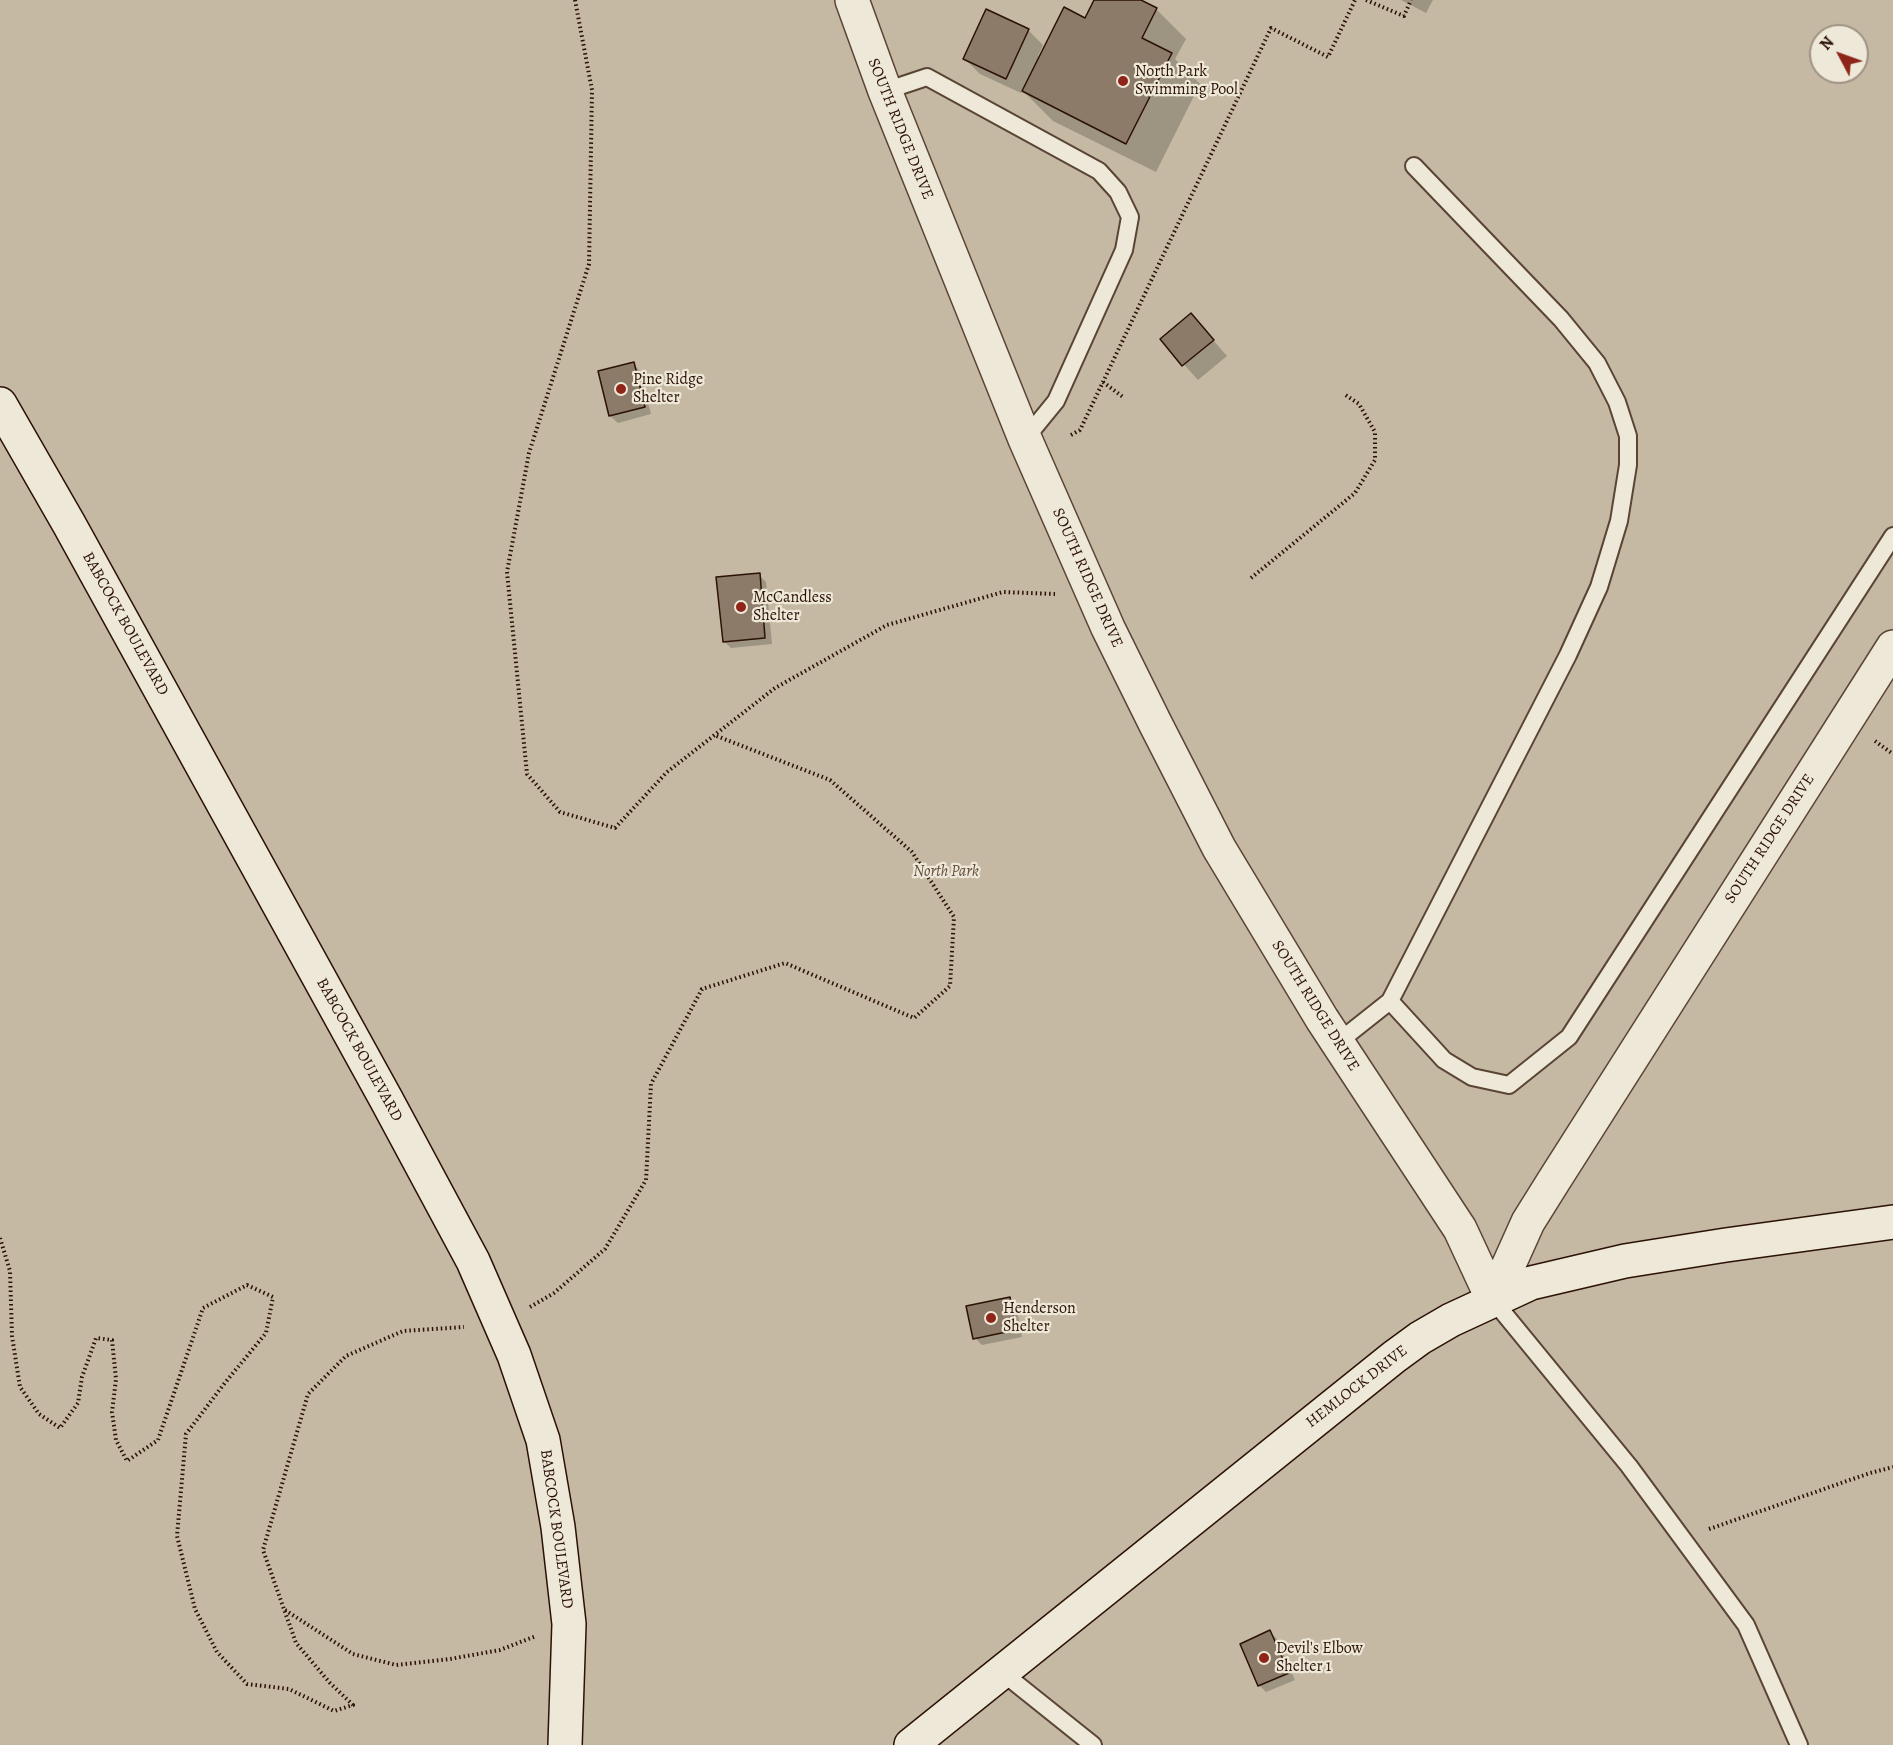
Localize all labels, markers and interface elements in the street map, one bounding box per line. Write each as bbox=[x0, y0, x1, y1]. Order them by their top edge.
north arrow bbox=[1809, 24, 1869, 84]
text: N bbox=[1815, 32, 1839, 55]
street label: SOUTH RIDGE DRIVE bbox=[863, 56, 937, 202]
place label: North Park Swimming Pool bbox=[1135, 62, 1238, 100]
marker: North Park Swimming Pool bbox=[1116, 74, 1130, 88]
place label: Pine Ridge Shelter bbox=[633, 370, 703, 408]
marker: Pine Ridge Shelter bbox=[614, 382, 628, 396]
street label: SOUTH RIDGE DRIVE bbox=[1048, 505, 1126, 651]
street label: BABCOCK BOULEVARD bbox=[78, 549, 172, 699]
place label: McCandless Shelter bbox=[753, 588, 832, 626]
marker: McCandless Shelter bbox=[734, 600, 748, 614]
street label: SOUTH RIDGE DRIVE bbox=[1721, 771, 1819, 907]
park label: North Park bbox=[913, 862, 979, 882]
street label: SOUTH RIDGE DRIVE bbox=[1267, 937, 1363, 1075]
street label: BABCOCK BOULEVARD bbox=[312, 975, 406, 1125]
place label: Henderson Shelter bbox=[1003, 1299, 1076, 1337]
marker: Henderson Shelter bbox=[984, 1311, 998, 1325]
street label: HEMLOCK DRIVE bbox=[1302, 1341, 1412, 1433]
street label: BABCOCK BOULEVARD bbox=[535, 1448, 577, 1610]
place label: Devil's Elbow Shelter 1 bbox=[1276, 1639, 1363, 1677]
marker: Devil's Elbow Shelter 1 bbox=[1257, 1651, 1271, 1665]

